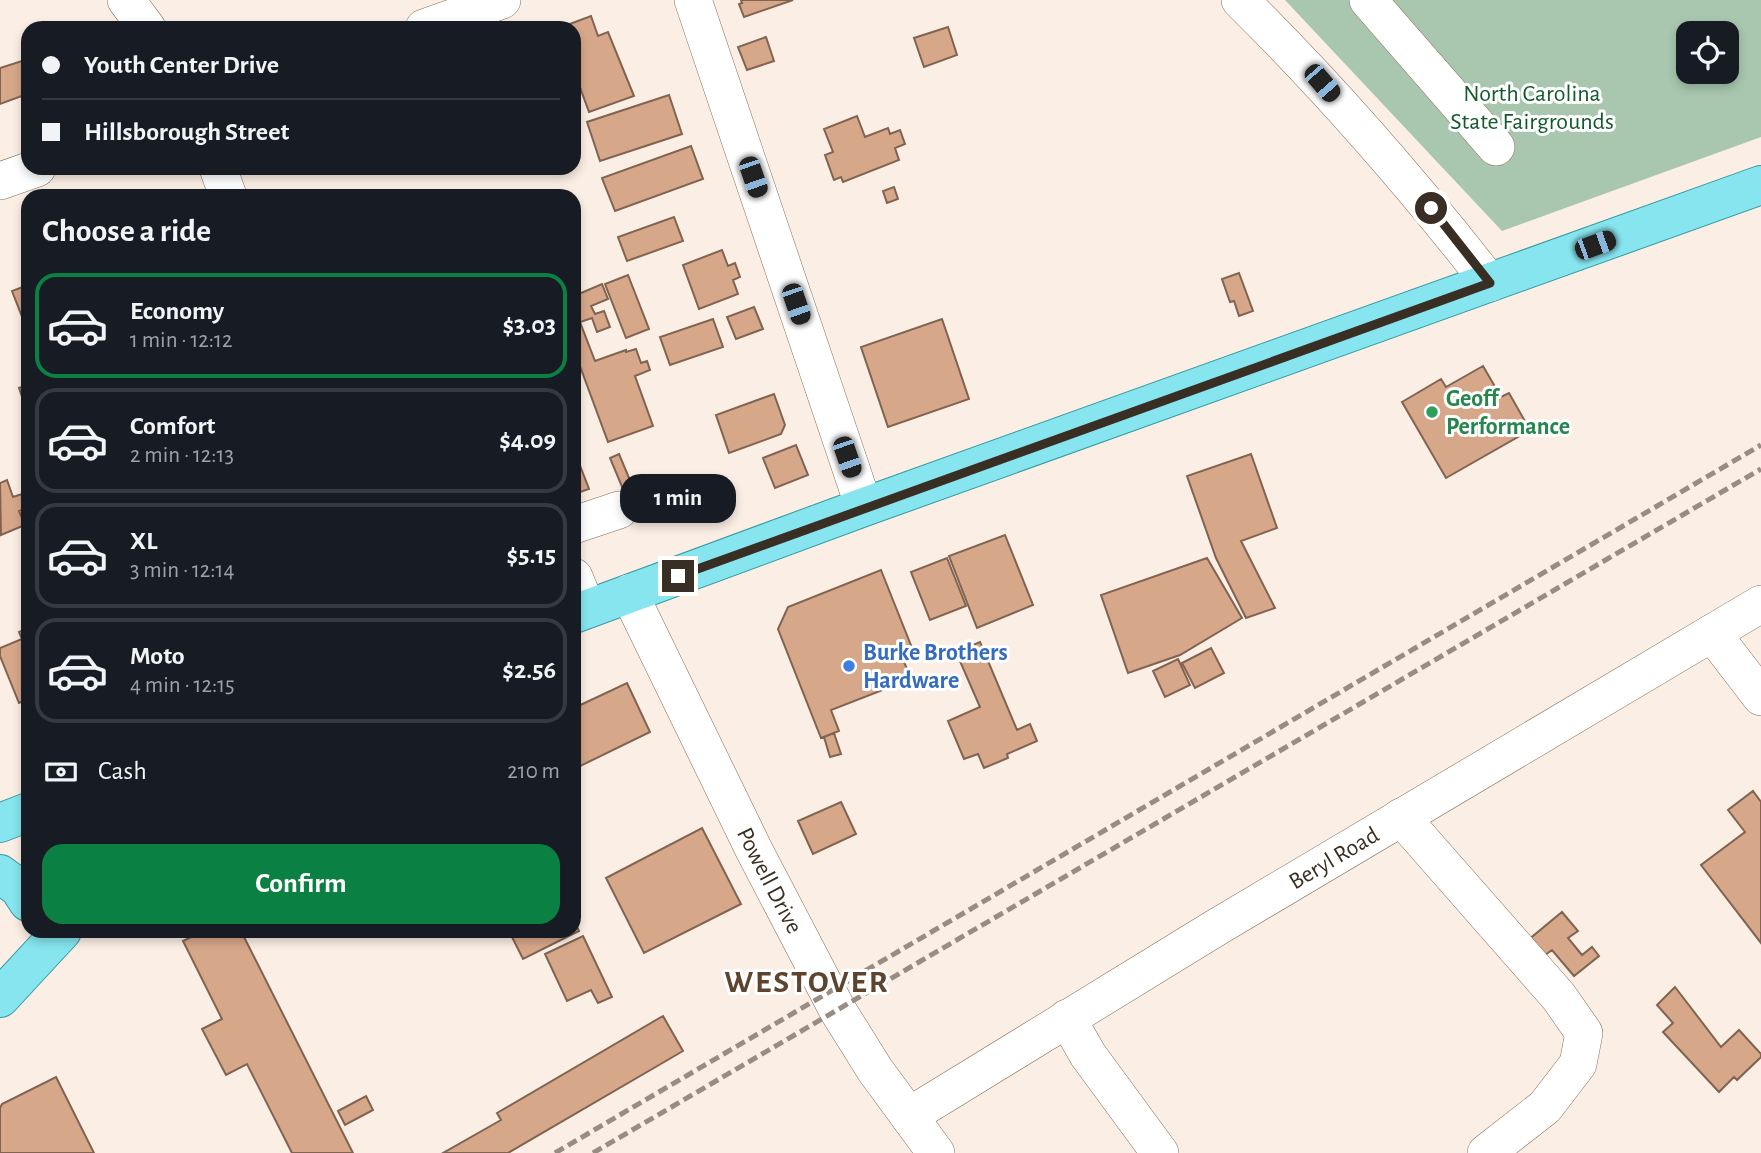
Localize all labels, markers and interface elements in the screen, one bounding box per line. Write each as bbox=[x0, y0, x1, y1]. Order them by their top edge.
map controls bbox=[1676, 21, 1739, 84]
button: locate bbox=[1676, 21, 1739, 84]
text: Youth Center Drive bbox=[84, 52, 279, 78]
car bbox=[1301, 60, 1344, 106]
park label: North Carolina State Fairgrounds bbox=[1450, 82, 1614, 134]
text: Hillsborough Street bbox=[84, 119, 289, 145]
car bbox=[737, 154, 770, 200]
route start bbox=[1415, 192, 1447, 224]
text: Choose a ride bbox=[42, 215, 211, 247]
car bbox=[1572, 228, 1619, 262]
car bbox=[780, 281, 813, 327]
icon: car bbox=[46, 294, 109, 357]
text: Economy bbox=[130, 298, 224, 324]
text: $3.03 bbox=[502, 312, 556, 338]
text: 1 min · 12:12 bbox=[130, 329, 232, 352]
place label: Geoff Performance bbox=[1446, 387, 1570, 439]
marker: Geoff Performance bbox=[1424, 404, 1440, 420]
icon: car bbox=[46, 409, 109, 472]
text: Comfort bbox=[130, 413, 215, 439]
text: $4.09 bbox=[499, 427, 556, 453]
car bbox=[831, 434, 864, 480]
text: 2 min · 12:13 bbox=[130, 444, 234, 467]
callout: 1 min bbox=[620, 475, 736, 524]
text: 1 min bbox=[654, 487, 702, 510]
icon: car bbox=[46, 524, 109, 587]
text: XL bbox=[130, 528, 157, 554]
text: $5.15 bbox=[507, 542, 556, 568]
text: 3 min · 12:14 bbox=[130, 559, 235, 582]
route end bbox=[662, 560, 694, 592]
icon: car bbox=[46, 639, 109, 702]
place label: Burke Brothers Hardware bbox=[863, 641, 1008, 693]
text: Moto bbox=[130, 643, 185, 669]
text: $2.56 bbox=[502, 657, 556, 683]
marker: Burke Brothers Hardware bbox=[841, 658, 857, 674]
text: 4 min · 12:15 bbox=[130, 674, 235, 697]
icon: cash bbox=[42, 753, 80, 791]
text: Cash bbox=[98, 758, 147, 784]
text: 210 m bbox=[507, 760, 560, 783]
street label: Beryl Road bbox=[1285, 823, 1383, 894]
street label: Powell Drive bbox=[732, 824, 806, 938]
button: Confirm bbox=[42, 844, 560, 924]
district label: WESTOVER bbox=[724, 966, 890, 998]

